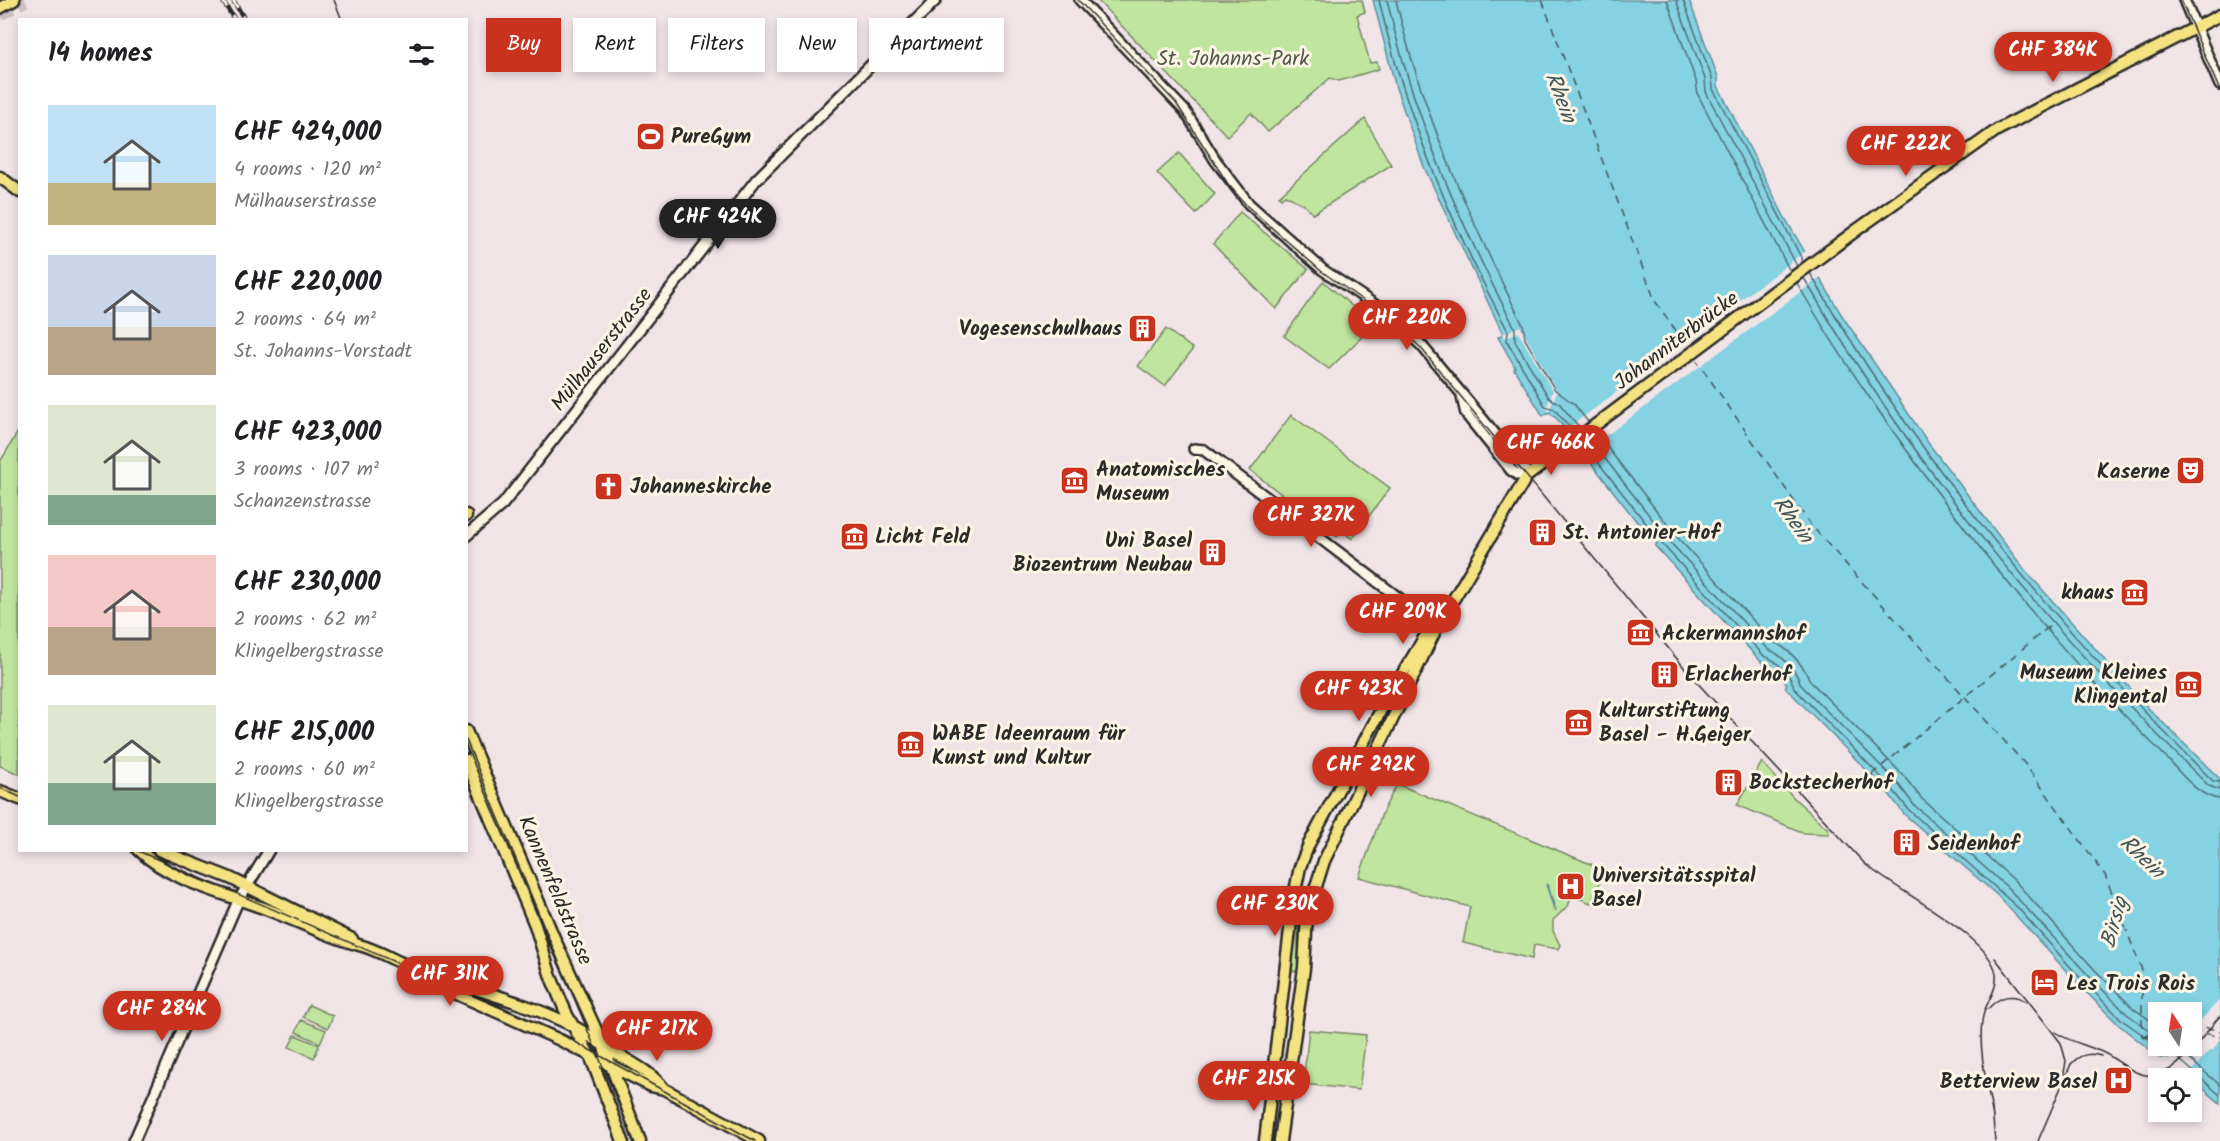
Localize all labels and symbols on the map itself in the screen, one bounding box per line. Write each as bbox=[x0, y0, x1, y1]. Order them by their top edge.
pin: CHF 384K bbox=[1991, 32, 2115, 83]
park label: St. Johanns-Park bbox=[1157, 43, 1309, 76]
water label: Rhein bbox=[1534, 68, 1586, 130]
sports icon: PureGym bbox=[634, 120, 666, 152]
place label: PureGym bbox=[671, 121, 751, 154]
pin: CHF 222K bbox=[1844, 126, 1968, 177]
pin: CHF 424K bbox=[656, 199, 780, 250]
street label: Mülhauserstrasse bbox=[543, 280, 662, 419]
street label: Johanniterbrücke bbox=[1607, 283, 1747, 399]
pin: CHF 220K bbox=[1345, 300, 1469, 351]
building icon: Vogesenschulhaus bbox=[1127, 312, 1159, 344]
place label: Vogesenschulhaus bbox=[959, 313, 1122, 346]
pin: CHF 466K bbox=[1489, 425, 1613, 476]
place label: Anatomisches Museum bbox=[1096, 454, 1225, 511]
theatre icon: Kaserne bbox=[2175, 455, 2207, 487]
place label: Kaserne bbox=[2097, 456, 2170, 489]
museum icon: Anatomisches Museum bbox=[1059, 465, 1091, 497]
church icon: Johanneskirche bbox=[593, 470, 625, 502]
place label: Johanneskirche bbox=[630, 471, 771, 504]
water label: Rhein bbox=[1763, 489, 1823, 553]
pin: CHF 327K bbox=[1249, 497, 1373, 548]
building icon: St. Antonier-Hof bbox=[1526, 516, 1558, 548]
place label: St. Antonier-Hof bbox=[1563, 517, 1721, 550]
museum icon: Licht Feld bbox=[838, 520, 870, 552]
place label: Licht Feld bbox=[875, 521, 971, 554]
place label: Uni Basel Biozentrum Neubau bbox=[1013, 525, 1193, 582]
building icon: Uni Basel Biozentrum Neubau bbox=[1197, 536, 1229, 568]
museum icon: khaus bbox=[2119, 576, 2151, 608]
place label: khaus bbox=[2061, 577, 2114, 610]
pin: CHF 209K bbox=[1341, 594, 1465, 645]
museum icon: Ackermannshof bbox=[1625, 617, 1657, 649]
place label: Ackermannshof bbox=[1662, 618, 1807, 651]
place label: Museum Kleines Klingental bbox=[2020, 657, 2167, 714]
building icon: Erlacherhof bbox=[1648, 658, 1680, 690]
place label: Erlacherhof bbox=[1685, 659, 1793, 692]
museum icon: Museum Kleines Klingental bbox=[2172, 668, 2204, 700]
pin: CHF 423K bbox=[1297, 671, 1421, 722]
place label: Kulturstiftung Basel - H.Geiger bbox=[1599, 695, 1752, 752]
museum icon: Kulturstiftung Basel - H.Geiger bbox=[1562, 706, 1594, 738]
place label: WABE Ideenraum für Kunst und Kultur bbox=[932, 718, 1126, 775]
museum icon: WABE Ideenraum für Kunst und Kultur bbox=[895, 729, 927, 761]
pin: CHF 292K bbox=[1309, 747, 1433, 798]
building icon: Bockstecherhof bbox=[1712, 766, 1744, 798]
place label: Bockstecherhof bbox=[1749, 767, 1894, 800]
street label: Kannenfeldstrasse bbox=[508, 811, 601, 971]
building icon: Seidenhof bbox=[1891, 827, 1923, 859]
water label: Rhein bbox=[2111, 827, 2174, 890]
place label: Seidenhof bbox=[1928, 828, 2021, 861]
place label: Universitätsspital Basel bbox=[1592, 860, 1756, 917]
hospital icon: Universitätsspital Basel bbox=[1555, 871, 1587, 903]
pin: CHF 230K bbox=[1213, 886, 1337, 937]
water label: Birsig bbox=[2092, 892, 2139, 952]
pin: CHF 311K bbox=[388, 956, 512, 1007]
hotel icon: Les Trois Rois bbox=[2029, 967, 2061, 999]
place label: Les Trois Rois bbox=[2066, 968, 2195, 1001]
pin: CHF 284K bbox=[100, 991, 224, 1042]
north arrow bbox=[2148, 1002, 2202, 1056]
pin: CHF 217K bbox=[595, 1011, 719, 1062]
pin: CHF 215K bbox=[1192, 1061, 1316, 1112]
hospital icon: Betterview Basel bbox=[2102, 1065, 2134, 1097]
place label: Betterview Basel bbox=[1940, 1066, 2097, 1099]

